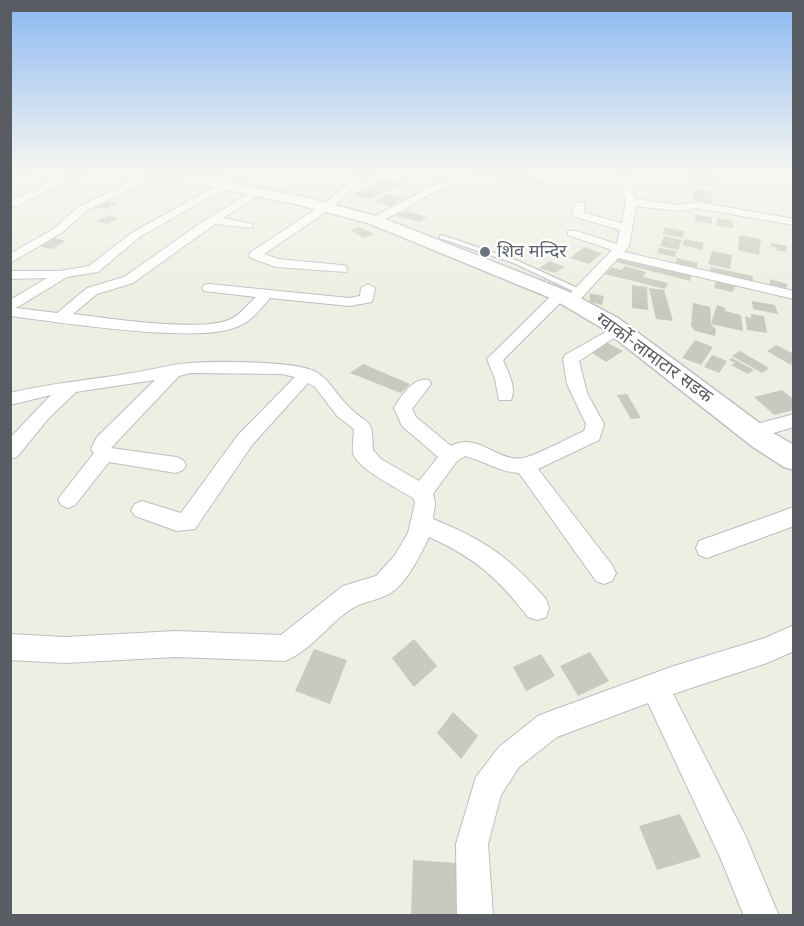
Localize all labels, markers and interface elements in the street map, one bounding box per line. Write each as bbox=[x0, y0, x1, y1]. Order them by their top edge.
place label: शिव मन्दिर bbox=[497, 241, 567, 263]
marker: शिव मन्दिर bbox=[478, 245, 492, 259]
street label: ग्वार्को-लामाटार सडक bbox=[591, 308, 717, 408]

